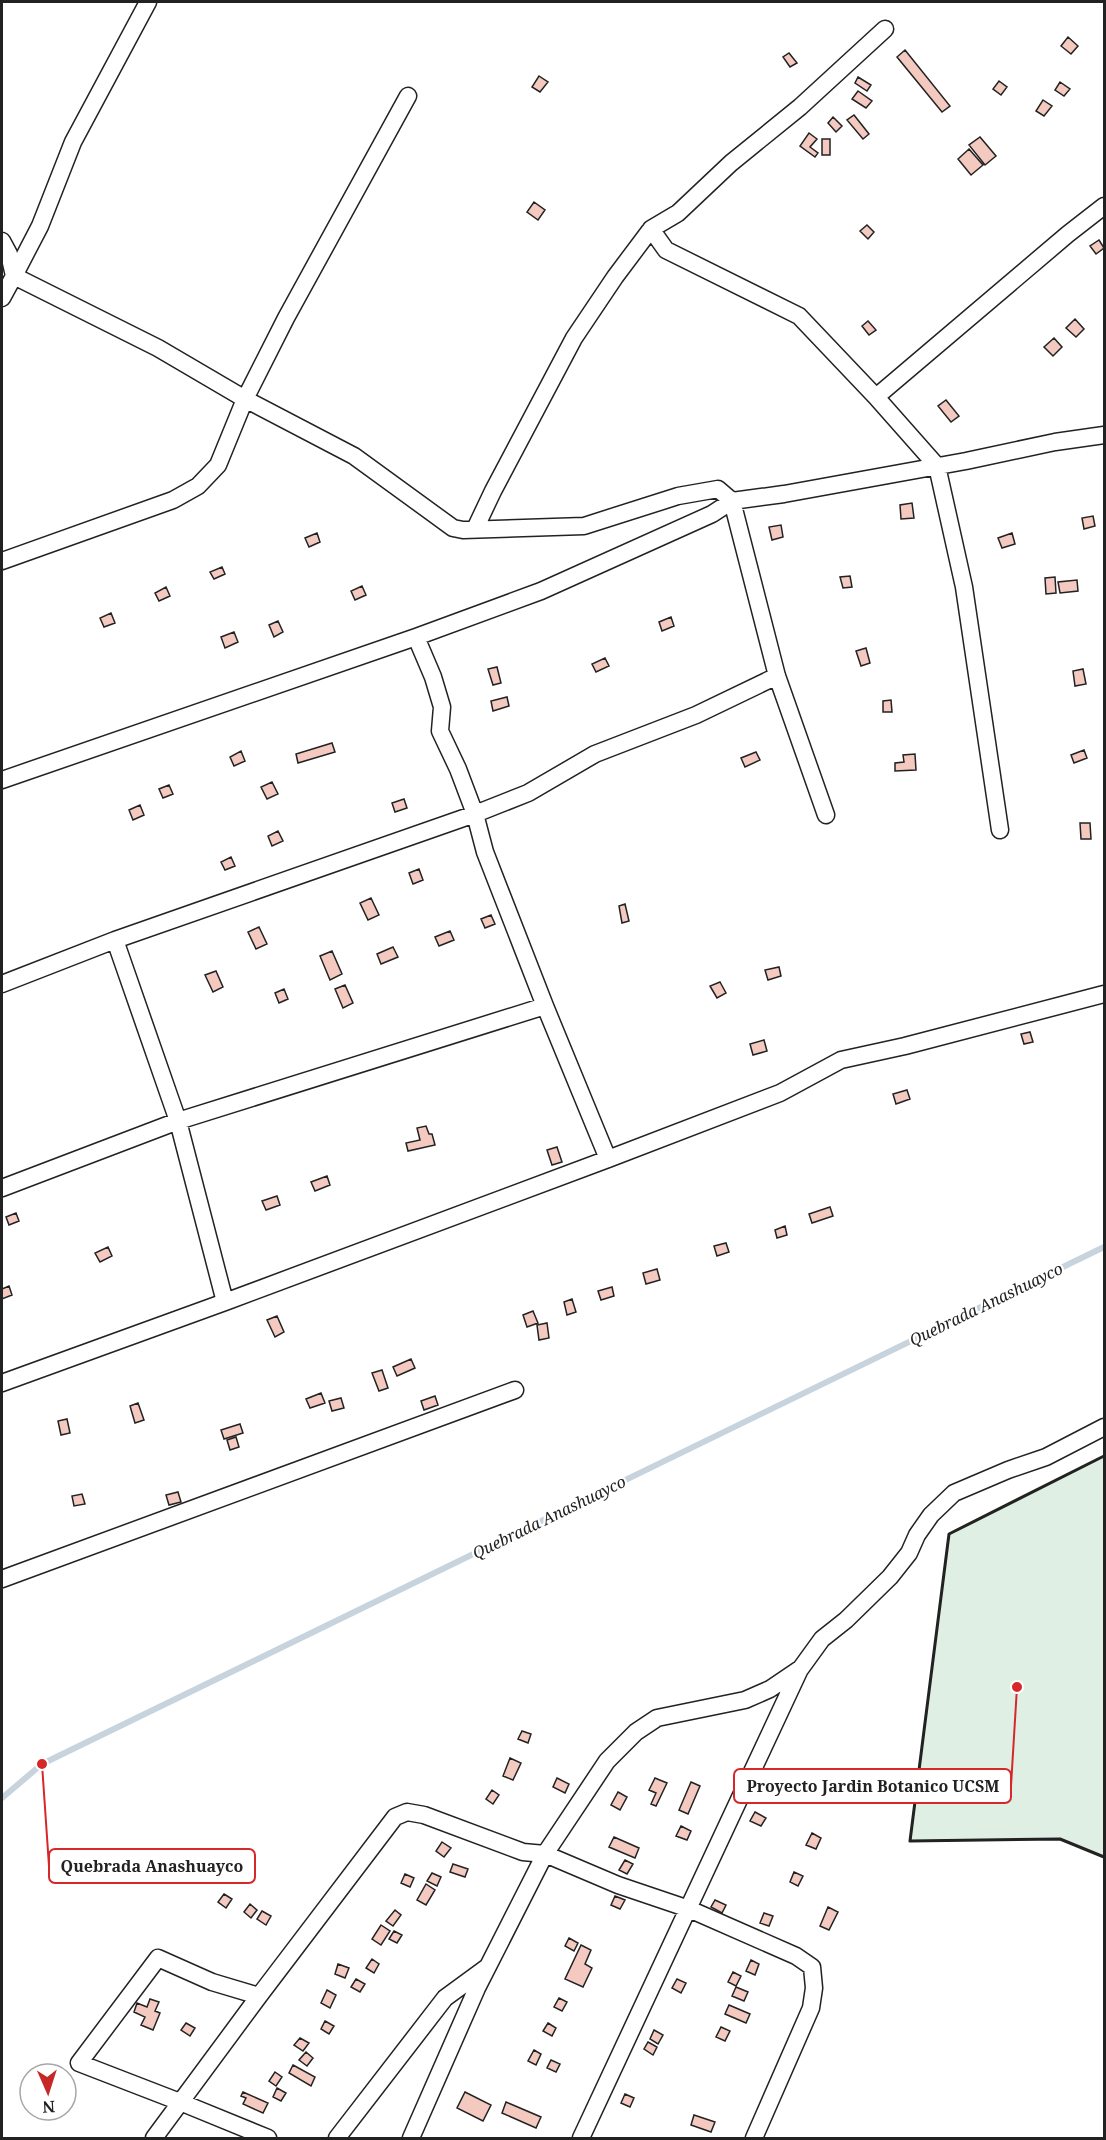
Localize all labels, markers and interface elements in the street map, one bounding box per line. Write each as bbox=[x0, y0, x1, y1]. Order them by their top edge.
water label: Quebrada Anashuayco bbox=[905, 1257, 1067, 1351]
water label: Quebrada Anashuayco bbox=[468, 1470, 630, 1564]
callout: Proyecto Jardin Botanico UCSM bbox=[734, 1769, 1011, 1803]
text: Proyecto Jardin Botanico UCSM bbox=[746, 1775, 1000, 1797]
callout: Quebrada Anashuayco bbox=[49, 1849, 255, 1883]
text: Quebrada Anashuayco bbox=[61, 1855, 244, 1877]
north arrow bbox=[18, 2062, 78, 2122]
text: N bbox=[42, 2096, 56, 2118]

